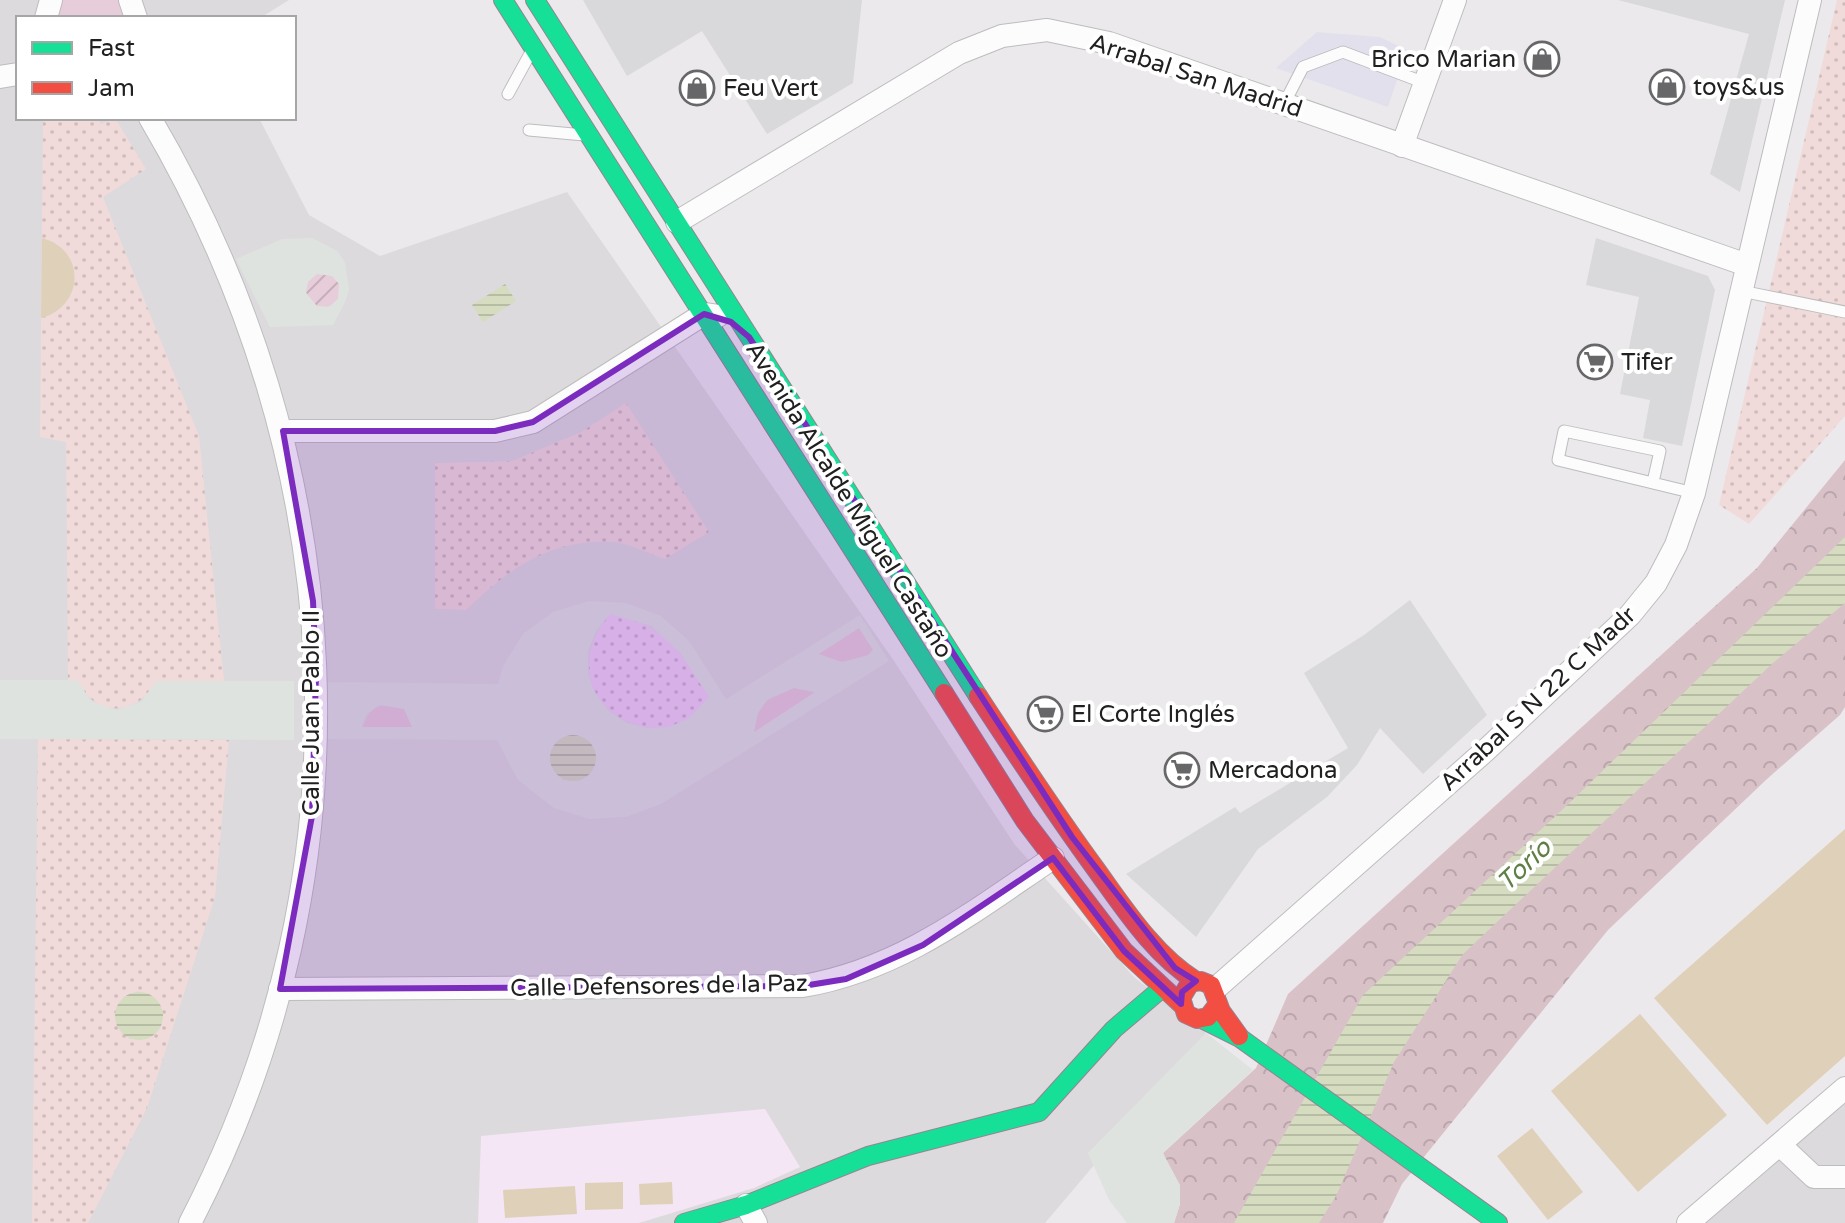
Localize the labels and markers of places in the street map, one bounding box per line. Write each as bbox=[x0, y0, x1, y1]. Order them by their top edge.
shop icon: Brico Marian bbox=[1523, 40, 1561, 78]
place label: Brico Marian bbox=[1371, 45, 1516, 74]
shop icon: toys&us bbox=[1648, 68, 1686, 106]
shop icon: Feu Vert bbox=[678, 69, 716, 107]
place label: toys&us bbox=[1693, 73, 1785, 102]
place label: Feu Vert bbox=[723, 74, 818, 103]
supermarket icon: Tifer bbox=[1576, 343, 1614, 381]
place label: Tifer bbox=[1621, 348, 1673, 377]
supermarket icon: El Corte Inglés bbox=[1026, 695, 1064, 733]
place label: El Corte Inglés bbox=[1071, 700, 1235, 729]
supermarket icon: Mercadona bbox=[1163, 751, 1201, 789]
place label: Mercadona bbox=[1208, 756, 1337, 785]

